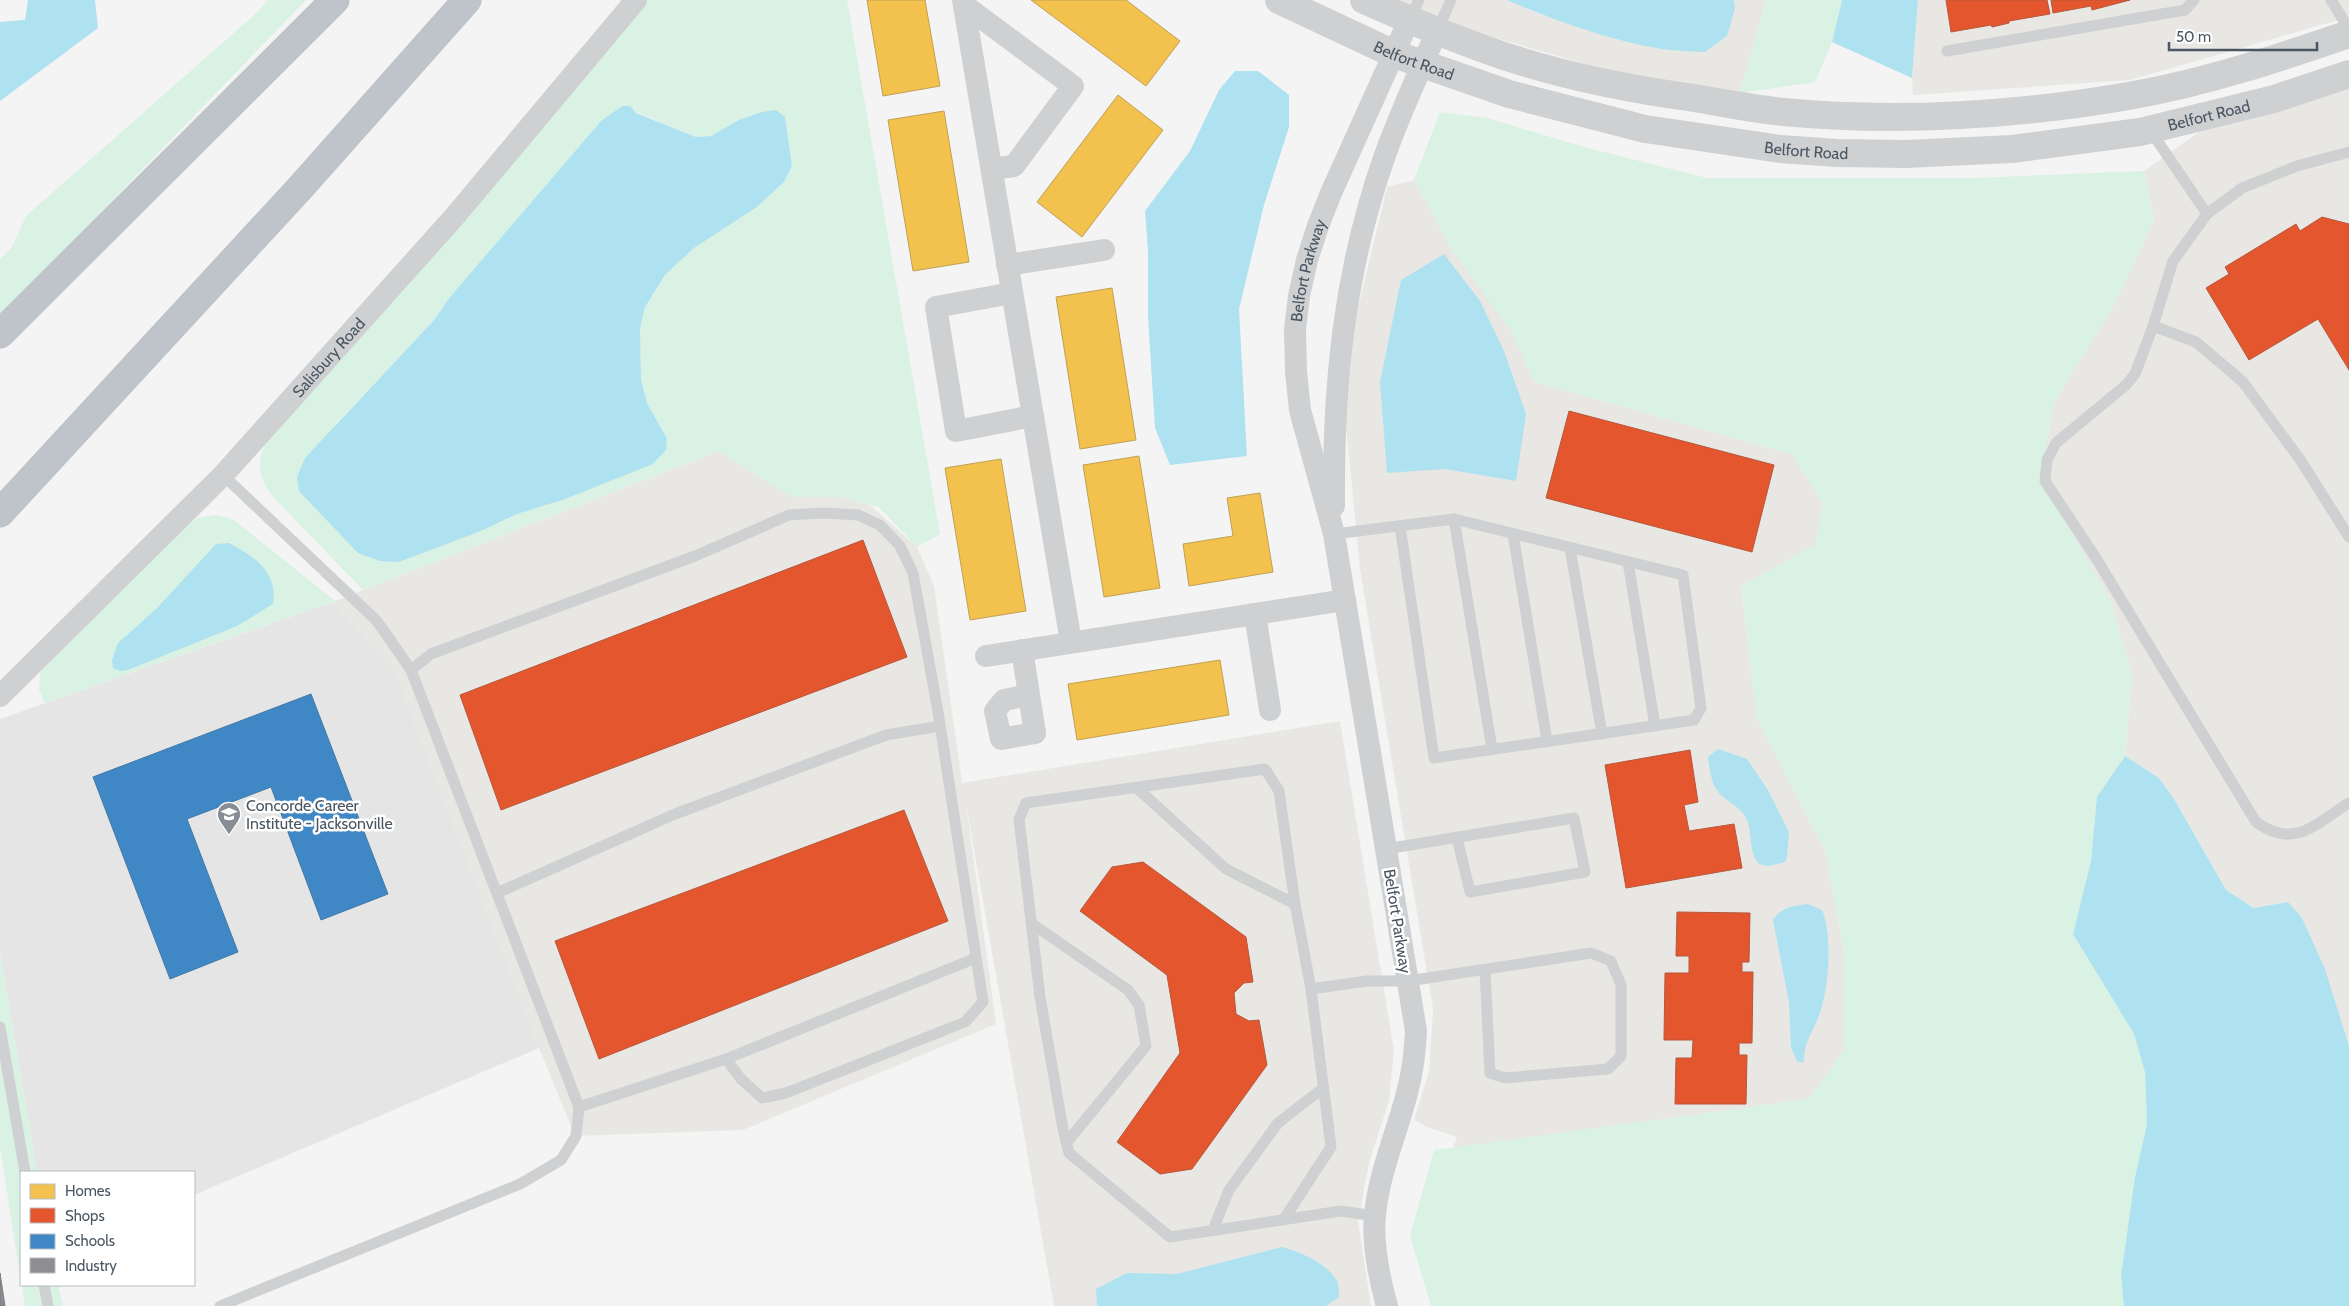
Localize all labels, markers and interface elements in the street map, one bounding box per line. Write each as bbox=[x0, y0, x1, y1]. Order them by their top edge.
scale bar bbox=[2169, 20, 2316, 52]
text: 50 m bbox=[2176, 28, 2211, 46]
street label: Belfort Road bbox=[1371, 37, 1457, 84]
street label: Belfort Road bbox=[2166, 96, 2252, 135]
street label: Belfort Road bbox=[1763, 138, 1848, 163]
street label: Belfort Parkway bbox=[1287, 216, 1330, 323]
street label: Salisbury Road bbox=[288, 314, 369, 401]
place label: Concorde Career Institute - Jacksonville bbox=[246, 796, 393, 833]
school or university icon: Concorde Career Institute - Jacksonville bbox=[216, 801, 242, 835]
street label: Belfort Parkway bbox=[1380, 868, 1415, 975]
legend bbox=[20, 1171, 195, 1286]
text: Homes bbox=[65, 1182, 111, 1200]
text: Shops bbox=[65, 1207, 105, 1225]
text: Schools bbox=[65, 1232, 115, 1250]
text: Industry bbox=[65, 1257, 117, 1275]

